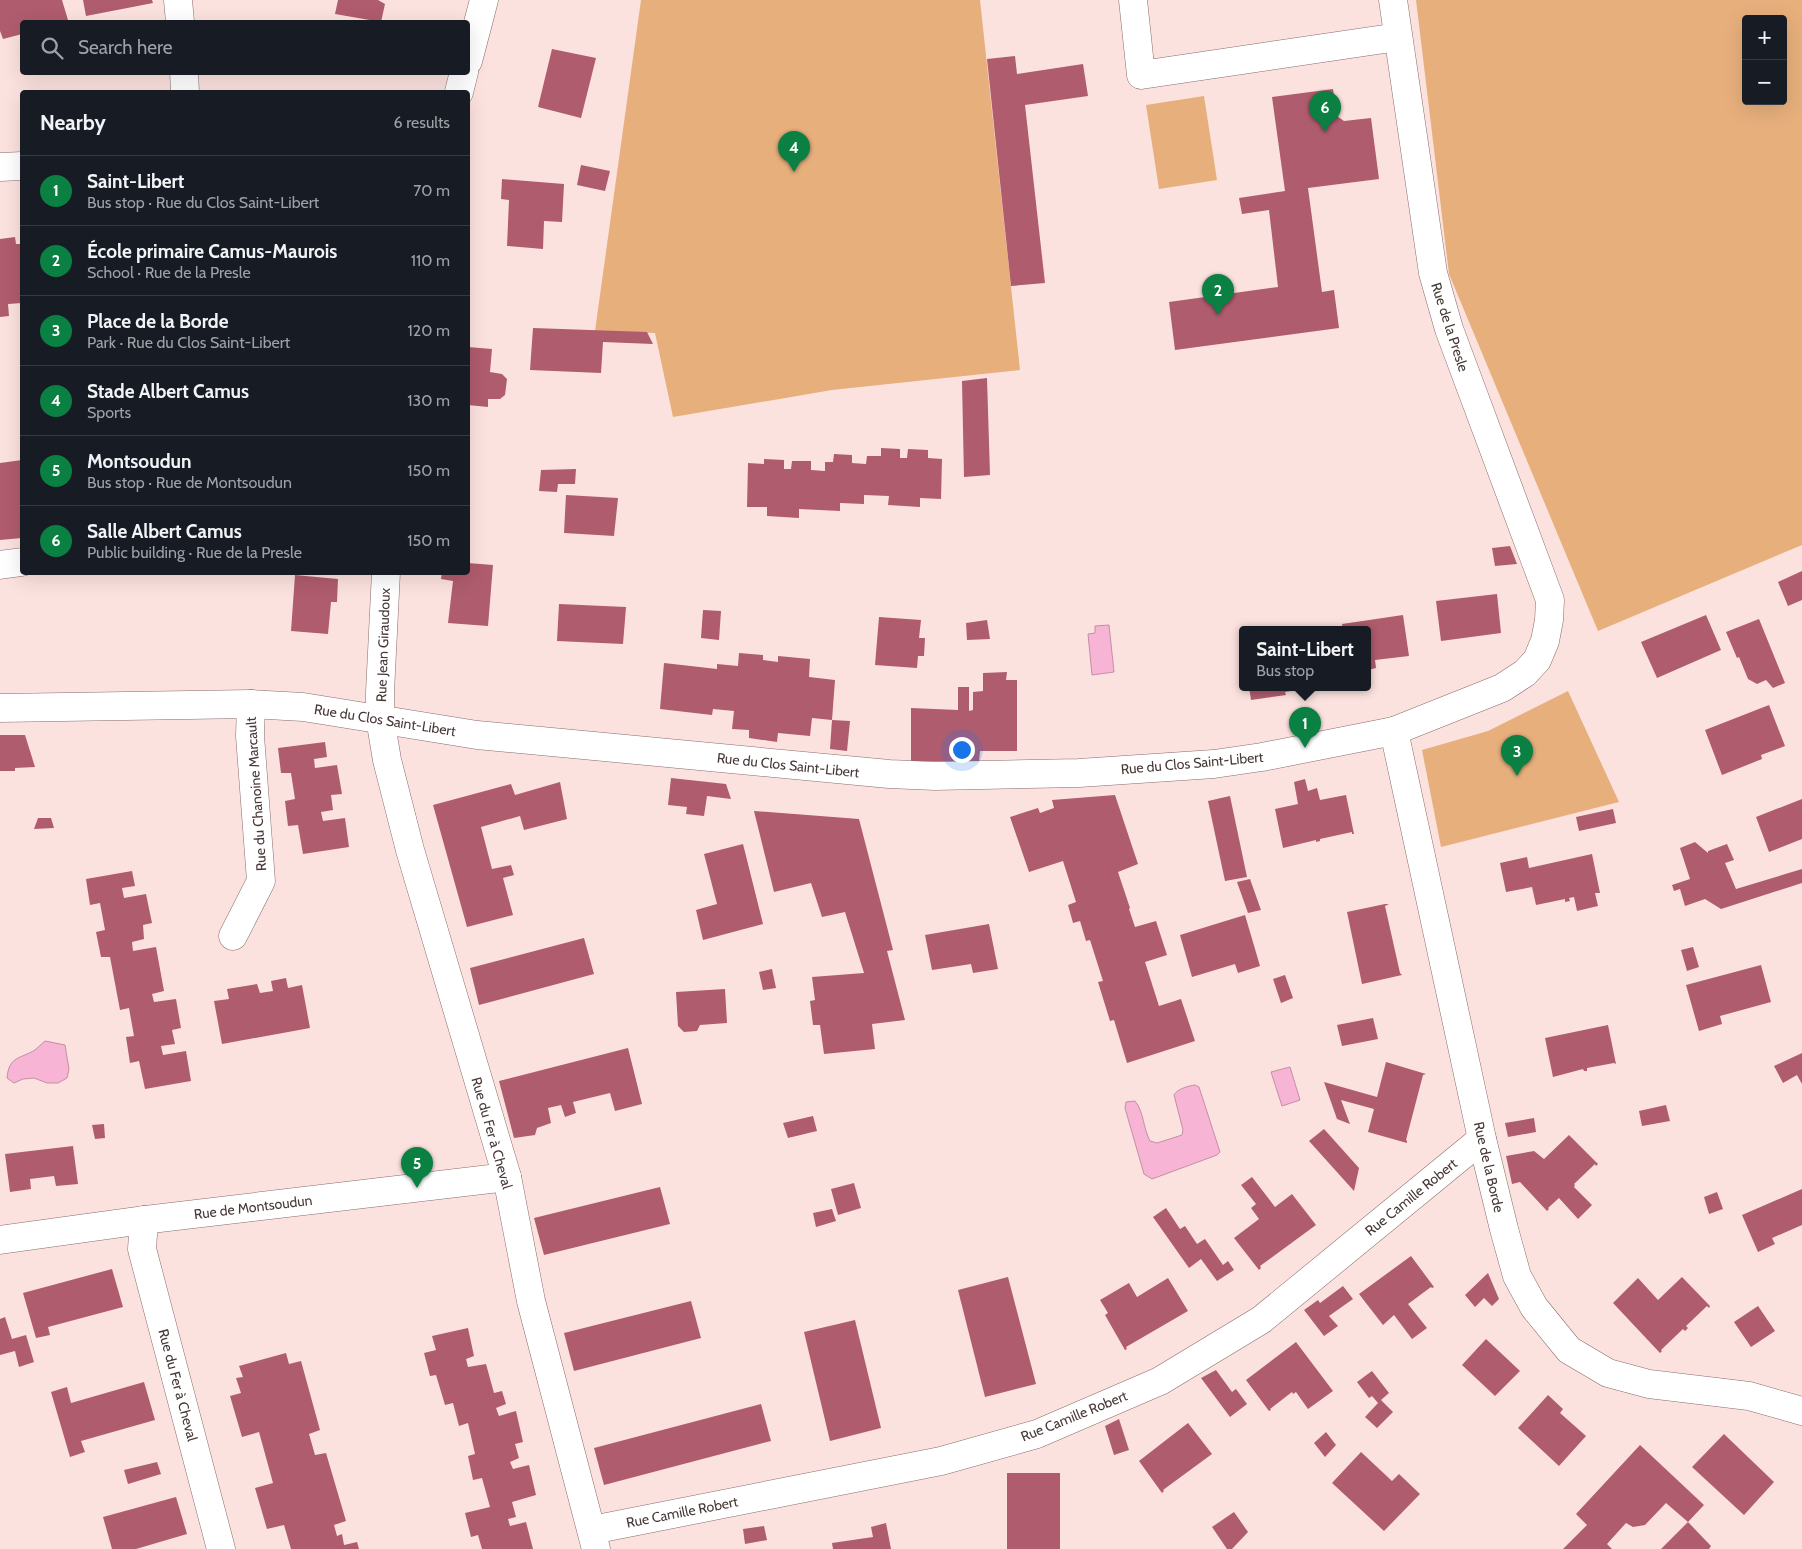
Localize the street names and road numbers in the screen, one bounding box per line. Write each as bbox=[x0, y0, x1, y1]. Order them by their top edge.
street label: Rue de la Presle bbox=[1427, 280, 1473, 374]
street label: Rue Jean Giraudoux bbox=[372, 587, 394, 702]
street label: Rue du Clos Saint-Libert bbox=[313, 700, 457, 740]
street label: Rue du Chanoine Marcault bbox=[242, 716, 270, 872]
street label: Rue du Clos Saint-Libert bbox=[1120, 748, 1264, 778]
street label: Rue du Clos Saint-Libert bbox=[716, 749, 860, 781]
street label: Rue du Fer à Cheval bbox=[467, 1075, 517, 1192]
street label: Rue de la Borde bbox=[1470, 1120, 1508, 1214]
street label: Rue Camille Robert bbox=[1361, 1154, 1461, 1240]
street label: Rue de Montsoudun bbox=[193, 1191, 313, 1223]
street label: Rue du Fer à Cheval bbox=[154, 1327, 202, 1444]
street label: Rue Camille Robert bbox=[1018, 1386, 1130, 1446]
street label: Rue Camille Robert bbox=[625, 1492, 740, 1532]

